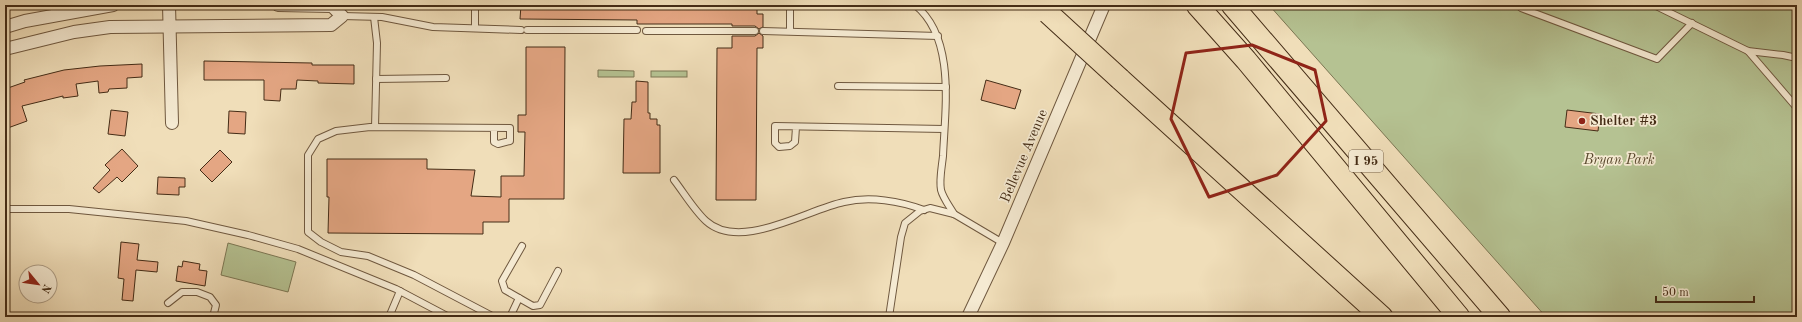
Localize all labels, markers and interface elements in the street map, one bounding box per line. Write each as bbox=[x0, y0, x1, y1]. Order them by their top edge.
street label: Bellevue Avenue bbox=[998, 107, 1050, 205]
place label: Shelter #3 bbox=[1590, 114, 1657, 128]
marker: Shelter #3 bbox=[1577, 116, 1587, 126]
road number: I 95 bbox=[1349, 150, 1383, 172]
park label: Bryan Park bbox=[1582, 153, 1655, 168]
north arrow bbox=[18, 264, 58, 304]
scale bar bbox=[1656, 278, 1754, 304]
text: N bbox=[38, 282, 52, 295]
text: 50 m bbox=[1662, 286, 1689, 299]

